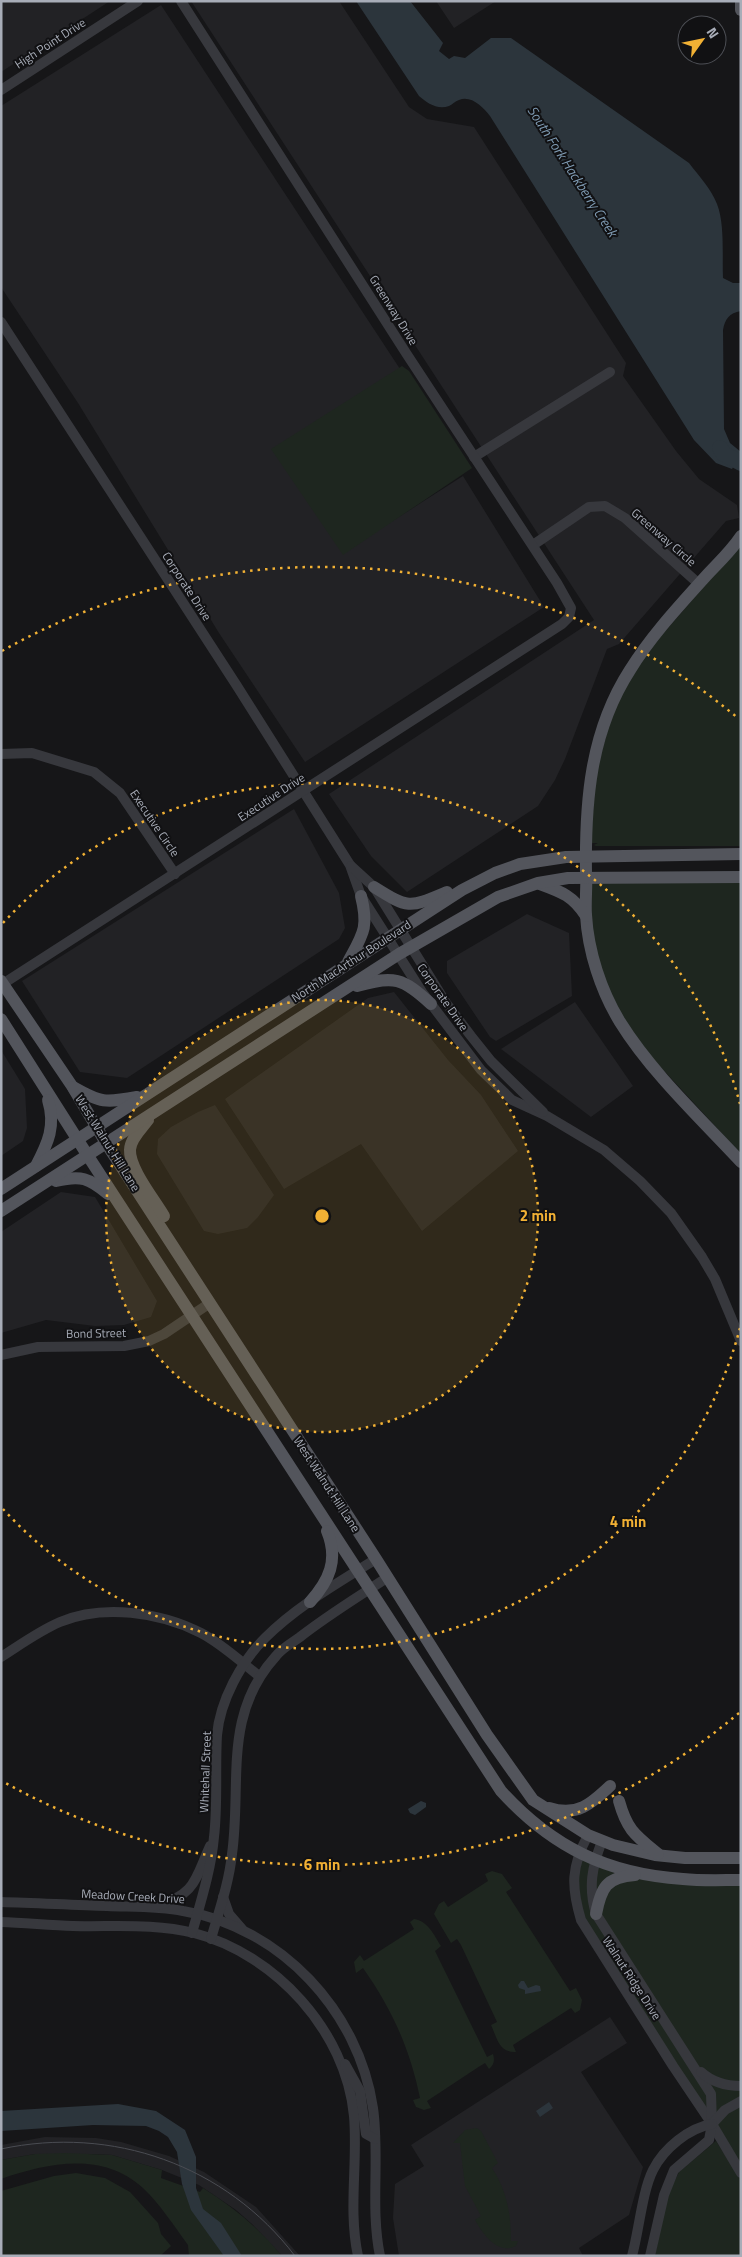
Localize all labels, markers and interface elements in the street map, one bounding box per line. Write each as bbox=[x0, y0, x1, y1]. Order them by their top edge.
street label: High Point Drive bbox=[11, 13, 89, 73]
north arrow bbox=[677, 15, 727, 65]
text: N bbox=[702, 23, 725, 42]
water label: South Fork Hackberry Creek bbox=[523, 101, 624, 242]
street label: Greenway Drive bbox=[365, 271, 423, 349]
street label: Greenway Circle bbox=[627, 503, 701, 571]
street label: Corporate Drive bbox=[158, 548, 216, 624]
street label: Executive Drive bbox=[234, 768, 308, 826]
street label: Executive Circle bbox=[125, 785, 185, 861]
street label: North MacArthur Boulevard bbox=[287, 915, 415, 1007]
street label: Corporate Drive bbox=[413, 959, 473, 1035]
street label: West Walnut Hill Lane bbox=[71, 1091, 145, 1195]
text: 2 min bbox=[520, 1204, 556, 1227]
centre of rings bbox=[313, 1207, 331, 1225]
street label: Bond Street bbox=[66, 1323, 127, 1343]
street label: West Walnut Hill Lane bbox=[289, 1432, 365, 1536]
text: 4 min bbox=[610, 1510, 646, 1533]
street label: Whitehall Street bbox=[194, 1730, 216, 1813]
text: 6 min bbox=[304, 1853, 340, 1876]
street label: Meadow Creek Drive bbox=[81, 1884, 185, 1908]
street label: Walnut Ridge Drive bbox=[598, 1932, 666, 2024]

